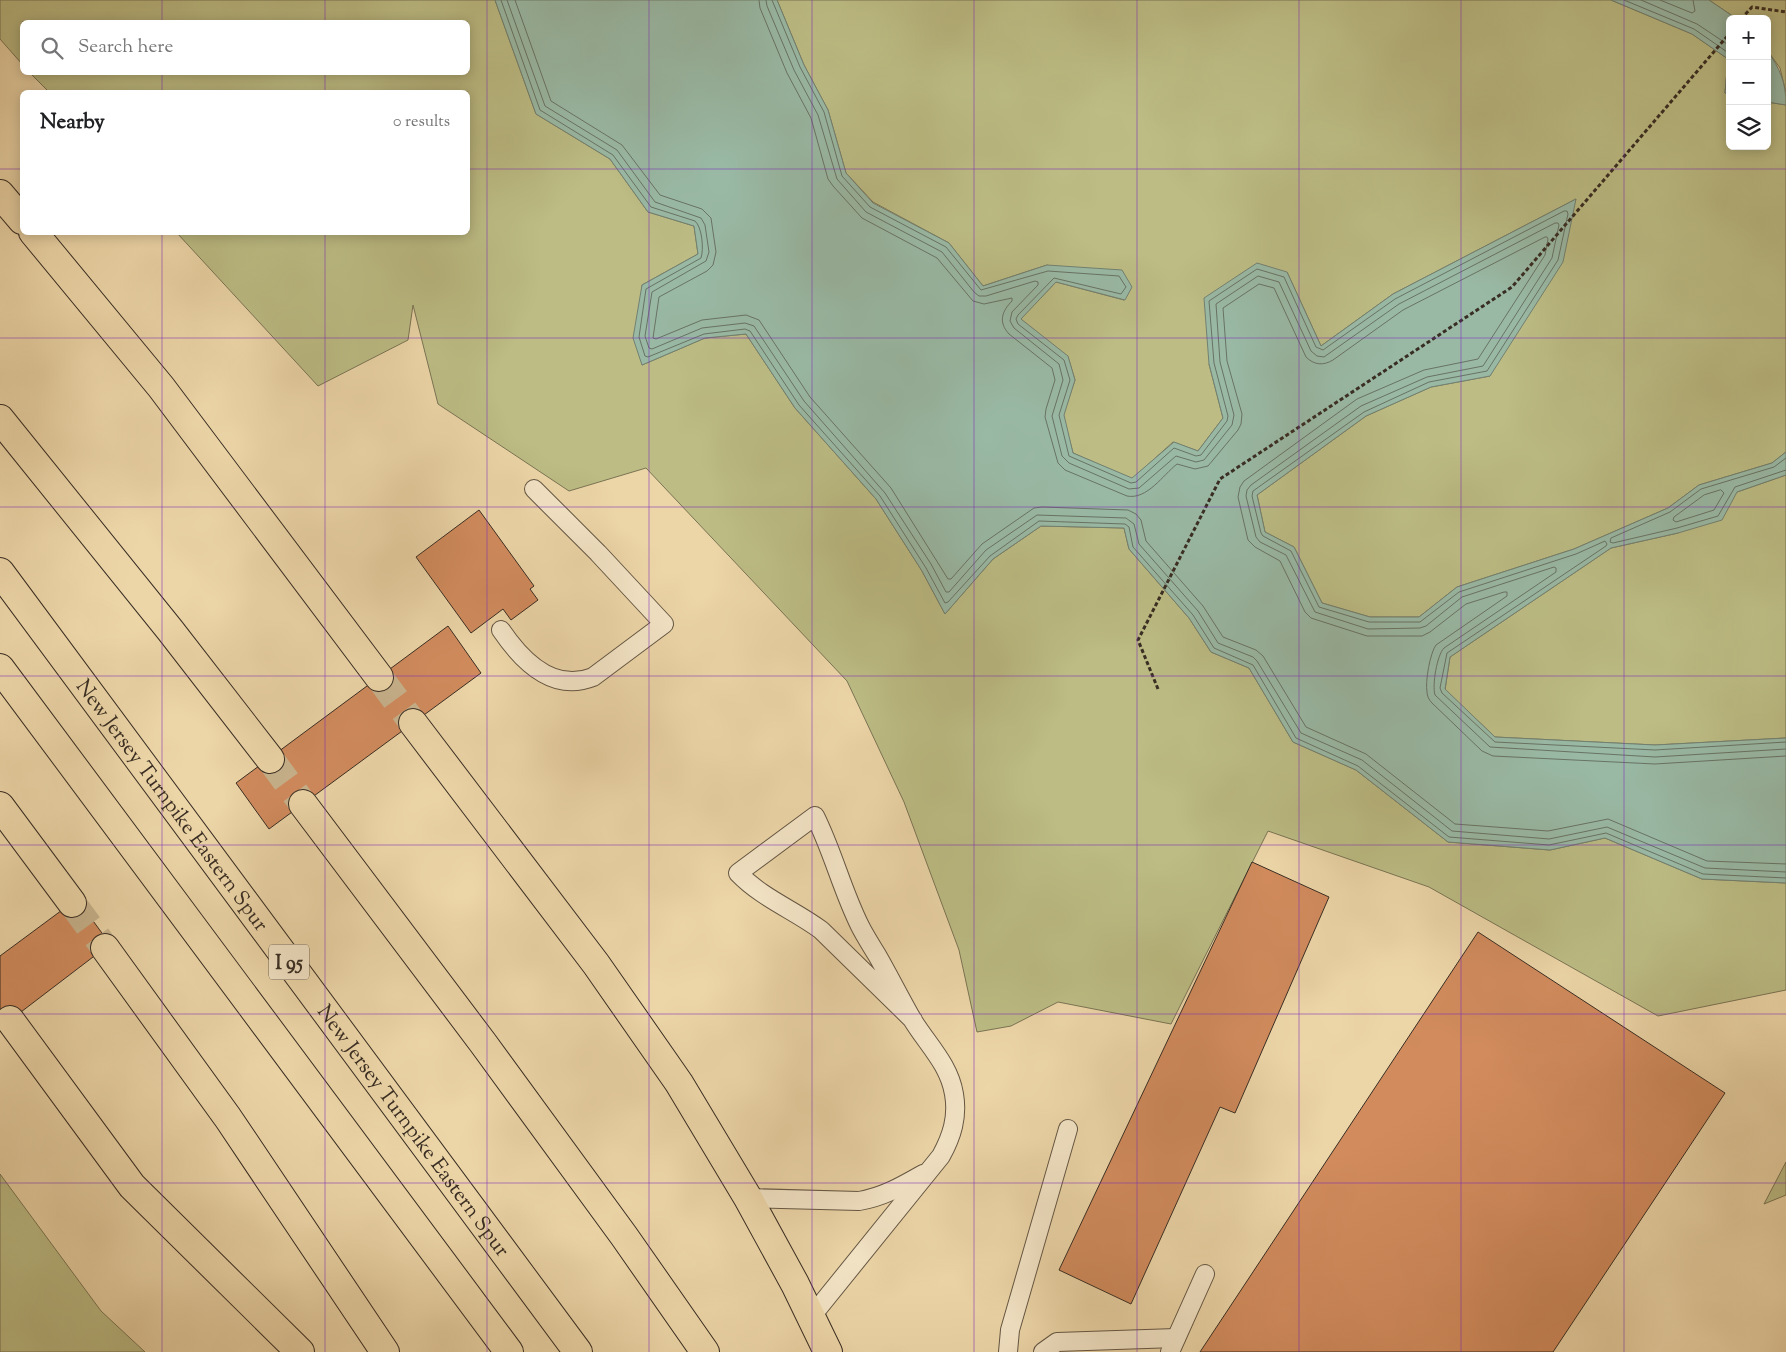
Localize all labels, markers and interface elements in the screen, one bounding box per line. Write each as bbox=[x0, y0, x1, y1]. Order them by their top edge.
map controls bbox=[1726, 15, 1771, 150]
button: + bbox=[1726, 15, 1771, 60]
search box bbox=[20, 20, 470, 75]
icon: search bbox=[38, 34, 66, 62]
text: Search here bbox=[78, 34, 173, 61]
button: − bbox=[1726, 60, 1771, 105]
button: layers bbox=[1726, 105, 1771, 150]
text: Nearby bbox=[40, 108, 105, 138]
text: 0 results bbox=[393, 111, 450, 134]
street label: New Jersey Turnpike Eastern Spur bbox=[68, 674, 275, 939]
road number: I 95 bbox=[269, 944, 309, 980]
street label: New Jersey Turnpike Eastern Spur bbox=[309, 999, 516, 1264]

